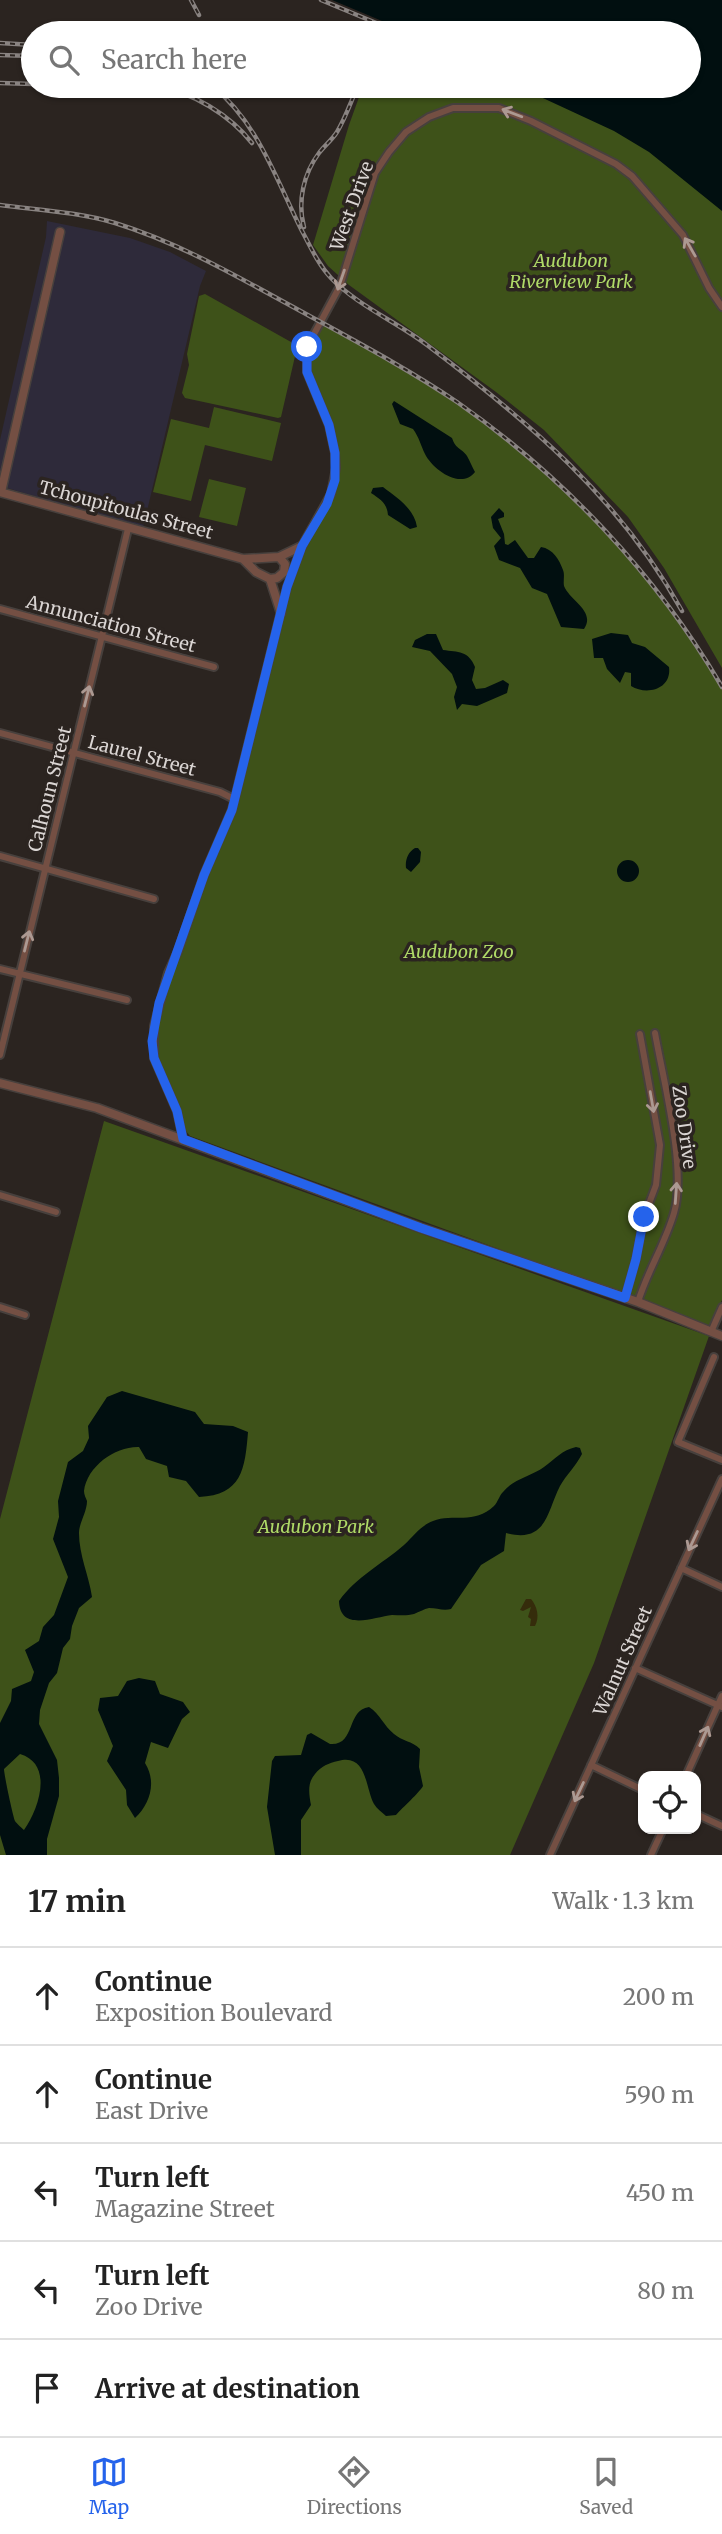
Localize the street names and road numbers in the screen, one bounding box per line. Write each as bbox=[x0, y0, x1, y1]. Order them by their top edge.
street label: West Drive bbox=[324, 158, 378, 255]
street label: Tchoupitoulas Street bbox=[37, 475, 216, 544]
street label: Annunciation Street bbox=[23, 590, 199, 657]
street label: Calhoun Street bbox=[23, 724, 76, 854]
street label: Laurel Street bbox=[86, 730, 199, 781]
street label: Zoo Drive bbox=[667, 1084, 702, 1170]
street label: Walnut Street bbox=[588, 1602, 657, 1720]

